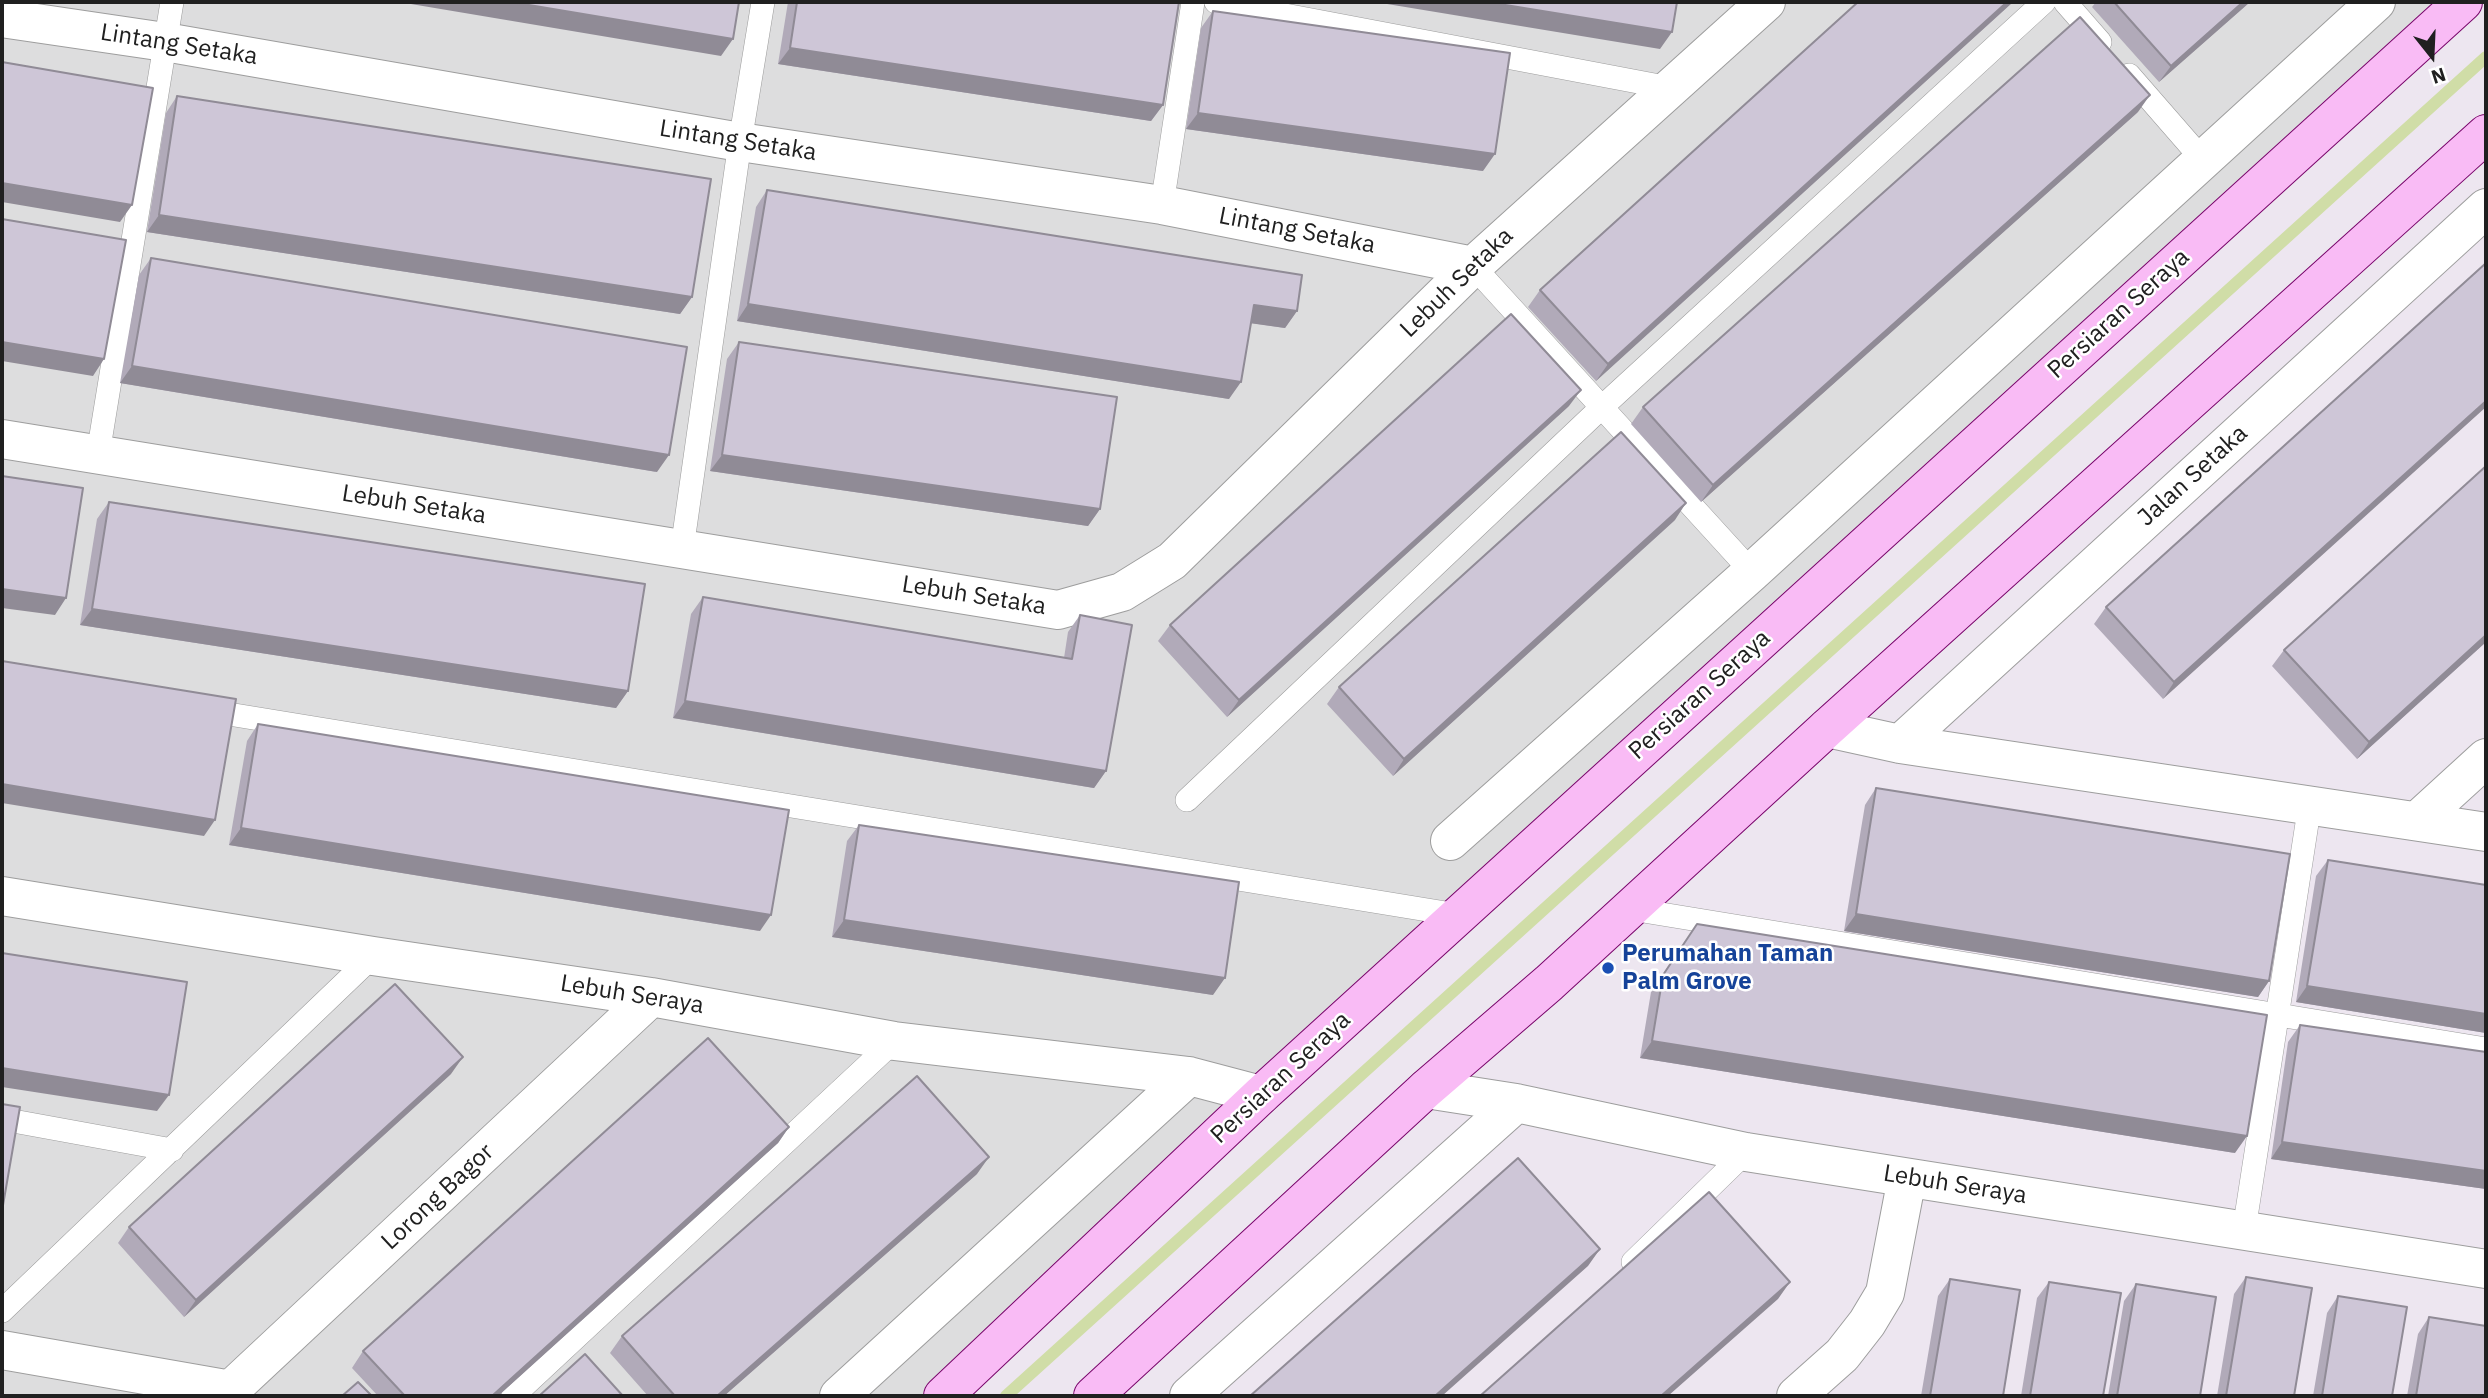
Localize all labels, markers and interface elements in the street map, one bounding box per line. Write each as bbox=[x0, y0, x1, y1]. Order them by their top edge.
street label: Lintang Setaka bbox=[98, 18, 260, 72]
north arrow bbox=[2397, 21, 2467, 91]
text: N bbox=[2428, 62, 2449, 90]
street label: Lintang Setaka bbox=[657, 114, 819, 168]
street label: Lintang Setaka bbox=[1216, 202, 1378, 260]
street label: Lebuh Setaka bbox=[1395, 222, 1519, 344]
street label: Persiaran Seraya bbox=[2042, 243, 2196, 385]
street label: Jalan Setaka bbox=[2132, 419, 2254, 533]
street label: Lebuh Setaka bbox=[340, 479, 488, 531]
street label: Lebuh Setaka bbox=[900, 570, 1048, 622]
street label: Persiaran Seraya bbox=[1623, 624, 1777, 766]
place label: Perumahan Taman Palm Grove bbox=[1622, 940, 1833, 996]
marker: Perumahan Taman Palm Grove bbox=[1600, 960, 1616, 976]
street label: Lebuh Seraya bbox=[558, 969, 706, 1021]
street label: Persiaran Seraya bbox=[1205, 1006, 1357, 1150]
street label: Lorong Bagor bbox=[376, 1138, 500, 1256]
street label: Lebuh Seraya bbox=[1881, 1159, 2029, 1211]

